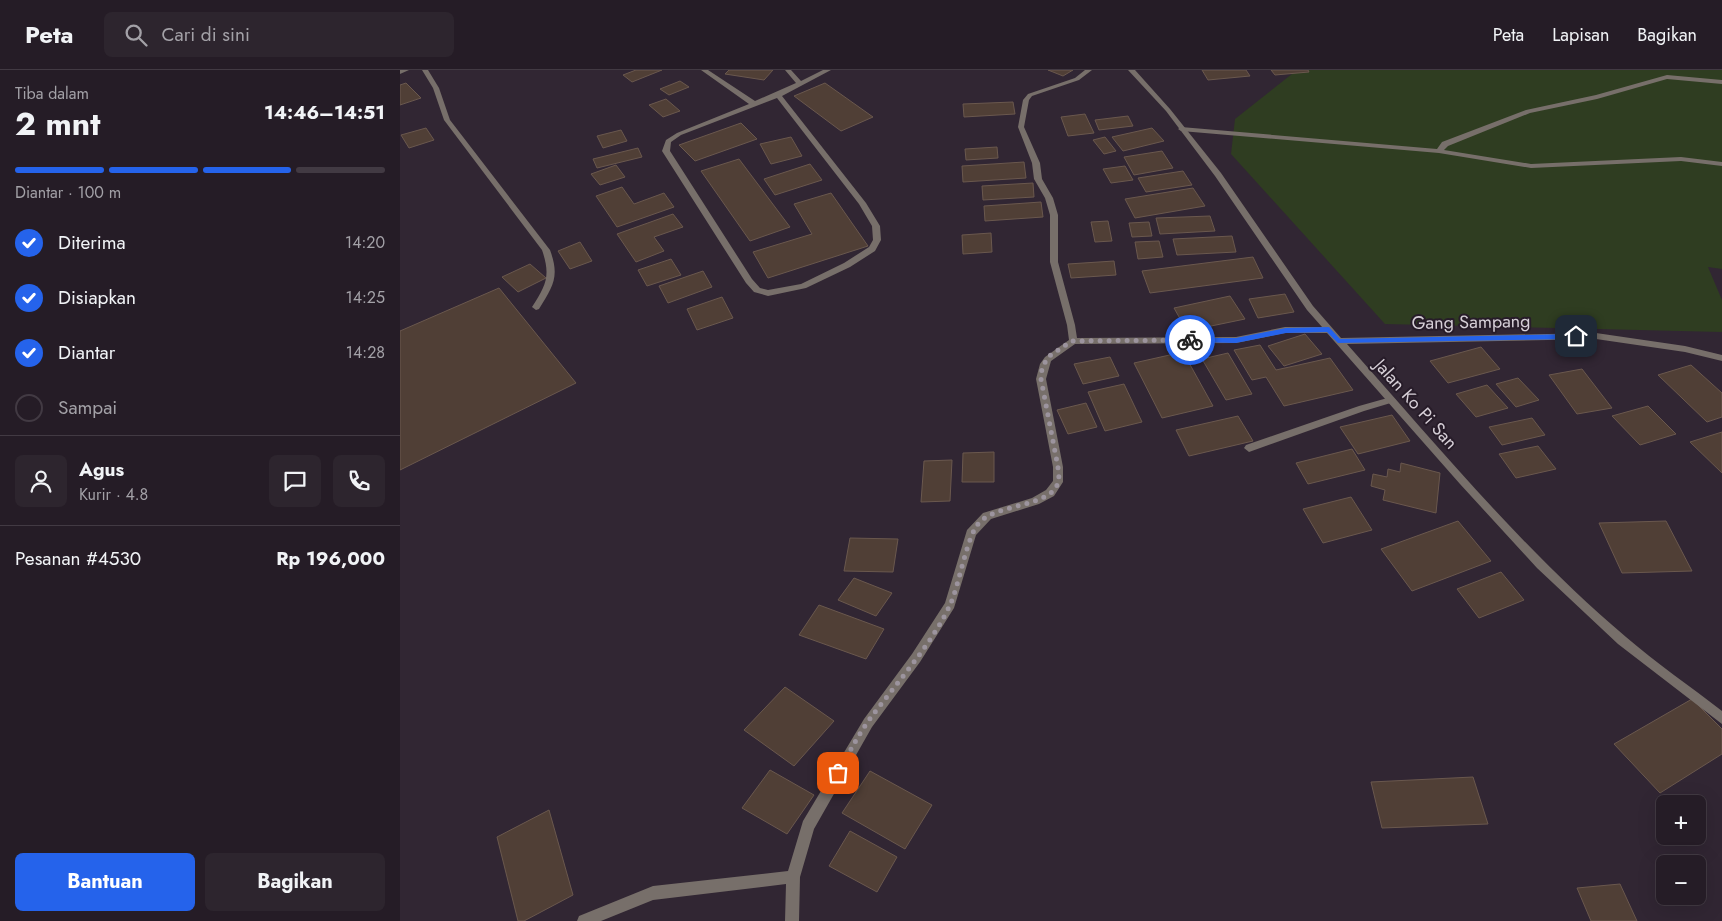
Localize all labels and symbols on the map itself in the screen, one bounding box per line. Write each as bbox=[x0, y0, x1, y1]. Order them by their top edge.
street label: Gang Sampang bbox=[1411, 308, 1531, 336]
courier bbox=[1165, 315, 1215, 365]
pin bbox=[1555, 315, 1597, 357]
street label: Jalan Ko Pi San bbox=[1367, 352, 1464, 455]
pin bbox=[817, 752, 859, 794]

